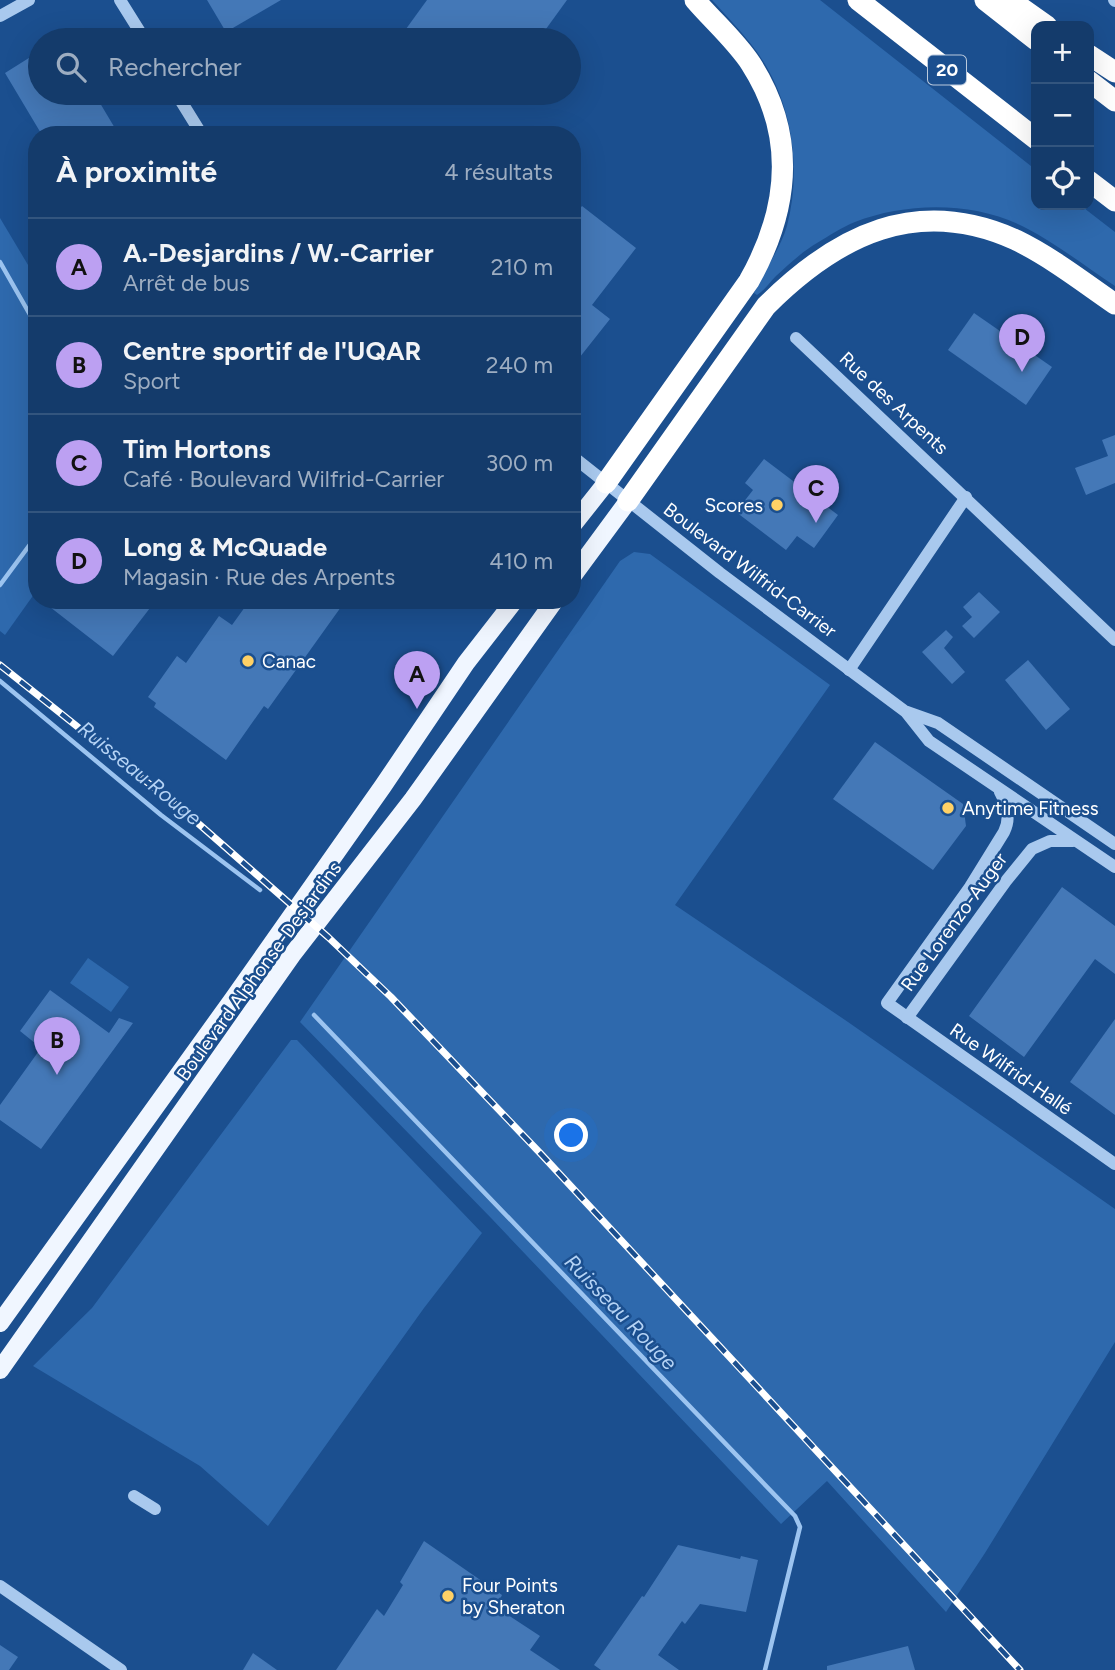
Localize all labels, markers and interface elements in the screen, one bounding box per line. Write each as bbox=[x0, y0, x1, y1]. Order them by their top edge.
map controls bbox=[1031, 21, 1094, 210]
button: + bbox=[1031, 21, 1094, 84]
search box bbox=[28, 28, 581, 105]
icon: search bbox=[52, 48, 90, 86]
text: Rechercher bbox=[108, 51, 242, 83]
road number: 20 bbox=[928, 56, 966, 84]
button: − bbox=[1031, 84, 1094, 147]
button: locate bbox=[1031, 147, 1094, 210]
text: À proximité bbox=[56, 153, 217, 190]
text: 4 résultats bbox=[444, 158, 553, 186]
text: A.-Desjardins / W.-Carrier bbox=[123, 237, 434, 269]
text: A bbox=[71, 253, 87, 281]
text: 210 m bbox=[491, 253, 553, 281]
text: Arrêt de bus bbox=[123, 269, 250, 297]
pin: D bbox=[999, 314, 1045, 372]
text: Centre sportif de l'UQAR bbox=[123, 335, 421, 367]
street label: Rue des Arpents bbox=[835, 347, 953, 459]
text: B bbox=[72, 351, 86, 379]
text: 240 m bbox=[486, 351, 553, 379]
text: Sport bbox=[123, 367, 181, 395]
text: Tim Hortons bbox=[123, 433, 271, 465]
text: C bbox=[71, 449, 87, 477]
text: 300 m bbox=[486, 449, 553, 477]
text: Café · Boulevard Wilfrid-Carrier bbox=[123, 465, 444, 493]
pin: C bbox=[793, 465, 839, 523]
place label: Scores bbox=[704, 494, 763, 517]
marker: Scores bbox=[769, 497, 785, 513]
street label: Boulevard Wilfrid-Carrier bbox=[659, 498, 841, 643]
text: Long & McQuade bbox=[123, 531, 327, 563]
text: D bbox=[71, 547, 87, 575]
text: 410 m bbox=[489, 547, 553, 575]
text: Magasin · Rue des Arpents bbox=[123, 563, 395, 591]
place label: Canac bbox=[262, 650, 316, 673]
pin: A bbox=[394, 651, 440, 709]
marker: Canac bbox=[240, 653, 256, 669]
water label: Ruisseau Rouge bbox=[73, 716, 207, 831]
place label: Anytime Fitness bbox=[962, 797, 1099, 820]
marker: Anytime Fitness bbox=[940, 800, 956, 816]
street label: Rue Lorenzo-Auger bbox=[896, 848, 1012, 996]
street label: Boulevard Alphonse-Desjardins bbox=[172, 857, 346, 1085]
pin: B bbox=[34, 1017, 80, 1075]
street label: Rue Wilfrid-Hallé bbox=[945, 1018, 1077, 1120]
your location bbox=[554, 1118, 588, 1152]
water label: Ruisseau Rouge bbox=[560, 1249, 683, 1375]
place label: Four Points by Sheraton bbox=[462, 1574, 565, 1619]
marker: Four Points by Sheraton bbox=[440, 1588, 456, 1604]

